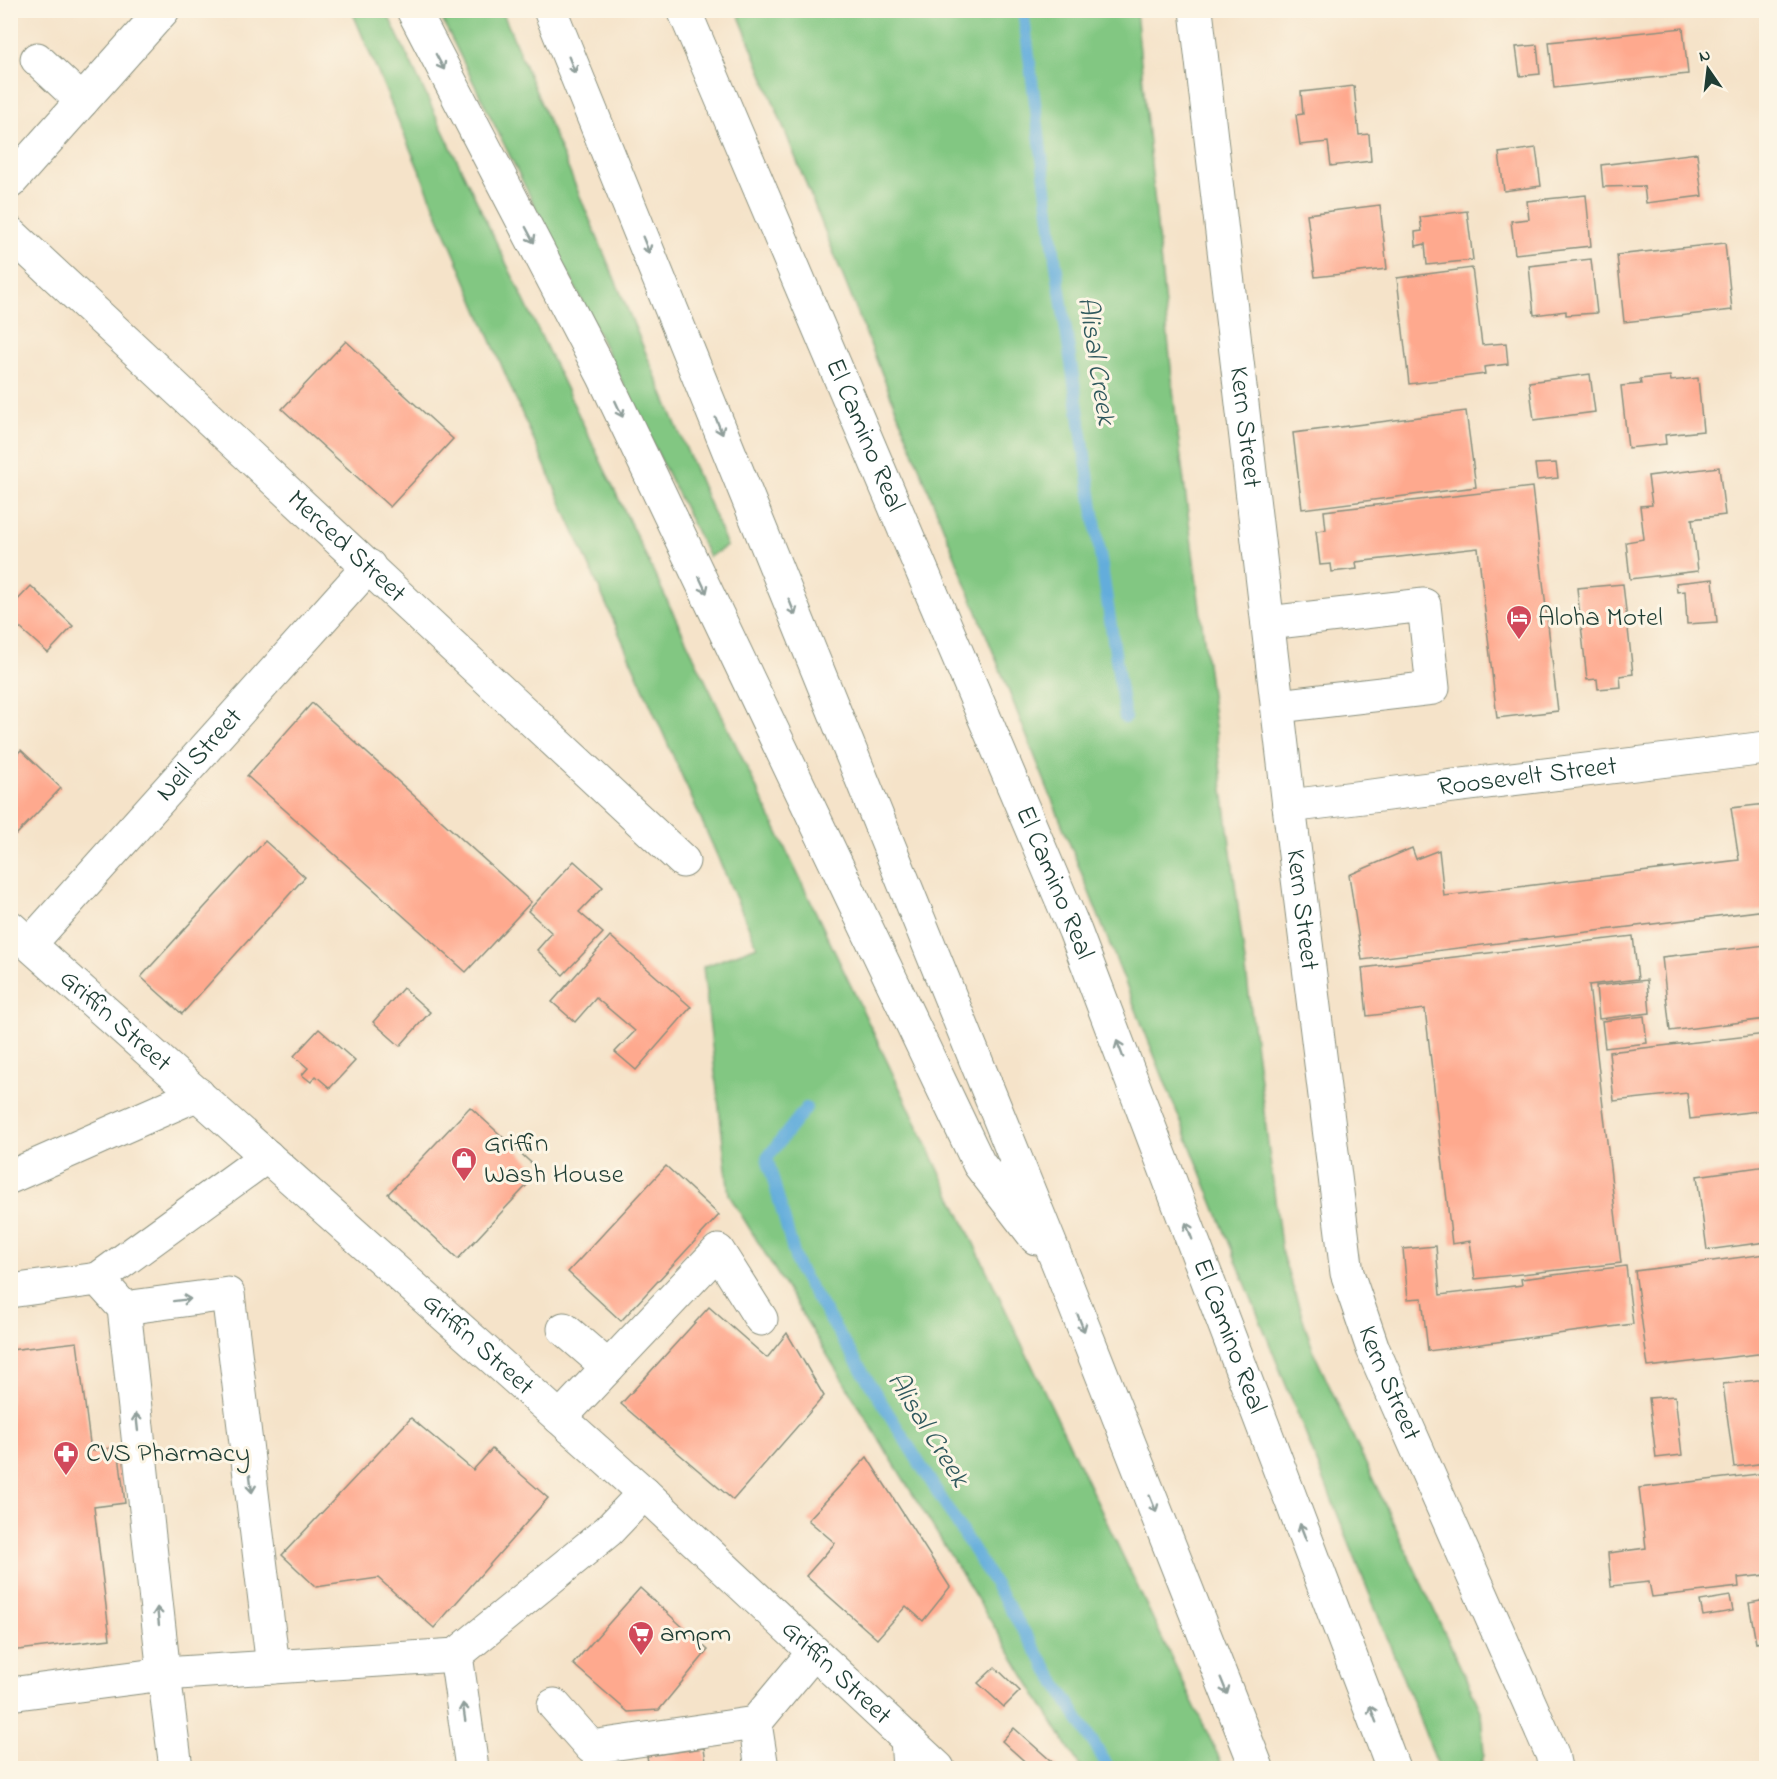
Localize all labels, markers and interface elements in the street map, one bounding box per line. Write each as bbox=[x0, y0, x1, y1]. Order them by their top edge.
north arrow bbox=[1678, 39, 1738, 99]
text: N bbox=[1697, 43, 1713, 69]
one-way arrow bbox=[435, 53, 446, 71]
one-way arrow bbox=[567, 55, 578, 73]
one-way arrow bbox=[525, 226, 536, 244]
one-way arrow bbox=[641, 236, 652, 254]
water label: Alisal Creek bbox=[1065, 294, 1126, 430]
street label: El Camino Real bbox=[815, 353, 914, 518]
street label: Kern Street bbox=[1218, 364, 1271, 490]
one-way arrow bbox=[613, 399, 625, 417]
one-way arrow bbox=[714, 416, 725, 435]
street label: Merced Street bbox=[278, 481, 415, 613]
one-way arrow bbox=[697, 575, 709, 593]
one-way arrow bbox=[787, 597, 798, 616]
place label: Aloha Motel bbox=[1538, 599, 1663, 638]
hotel icon: Aloha Motel bbox=[1504, 603, 1534, 641]
street label: Neil Street bbox=[147, 699, 252, 811]
street label: Roosevelt Street bbox=[1435, 747, 1619, 807]
street label: El Camino Real bbox=[1005, 800, 1104, 965]
street label: Kern Street bbox=[1275, 847, 1329, 973]
street label: Griffin Street bbox=[50, 960, 180, 1082]
one-way arrow bbox=[1114, 1040, 1125, 1059]
place label: Griffin Wash House bbox=[484, 1125, 625, 1195]
shop icon: Griffin Wash House bbox=[449, 1145, 479, 1183]
one-way arrow bbox=[1183, 1223, 1194, 1241]
street label: El Camino Real bbox=[1182, 1253, 1276, 1419]
street label: Griffin Street bbox=[413, 1284, 543, 1405]
one-way arrow bbox=[172, 1295, 192, 1306]
one-way arrow bbox=[1076, 1313, 1087, 1331]
street label: Kern Street bbox=[1347, 1321, 1431, 1447]
water label: Alisal Creek bbox=[875, 1364, 980, 1497]
one-way arrow bbox=[131, 1413, 142, 1433]
place label: CVS Pharmacy bbox=[86, 1435, 250, 1474]
pharmacy icon: CVS Pharmacy bbox=[51, 1439, 81, 1477]
one-way arrow bbox=[246, 1473, 257, 1493]
one-way arrow bbox=[1148, 1494, 1159, 1513]
one-way arrow bbox=[1297, 1523, 1308, 1541]
one-way arrow bbox=[152, 1607, 163, 1627]
street label: Griffin Street bbox=[772, 1611, 900, 1734]
place label: ampm bbox=[660, 1615, 731, 1654]
supermarket icon: ampm bbox=[626, 1619, 656, 1657]
one-way arrow bbox=[1220, 1676, 1231, 1694]
one-way arrow bbox=[459, 1702, 470, 1722]
one-way arrow bbox=[1366, 1705, 1377, 1724]

